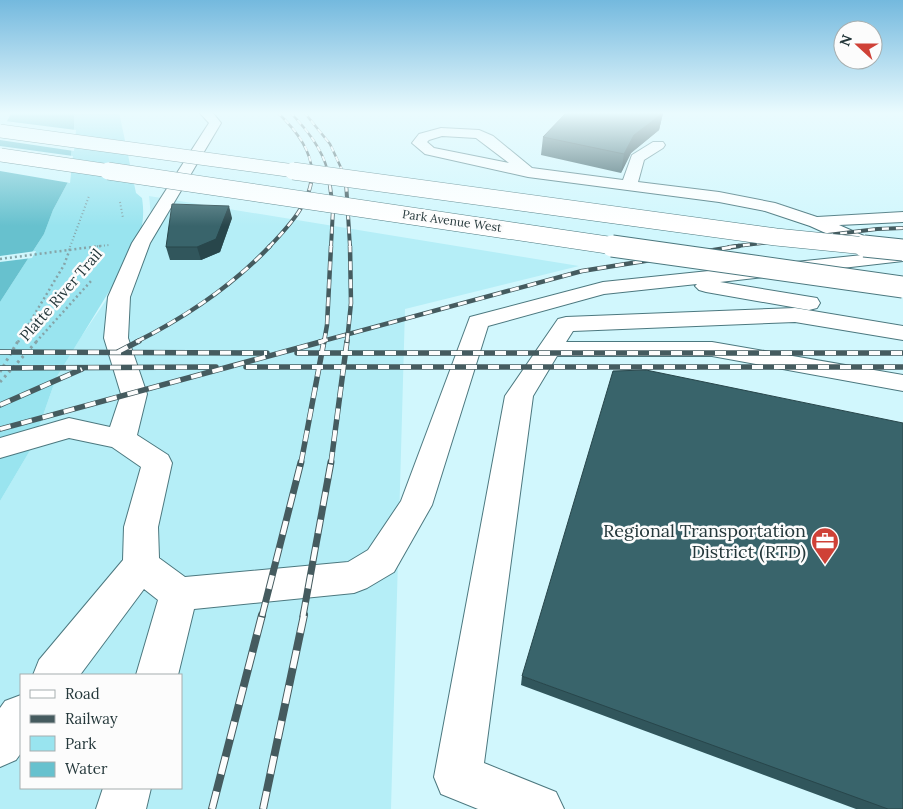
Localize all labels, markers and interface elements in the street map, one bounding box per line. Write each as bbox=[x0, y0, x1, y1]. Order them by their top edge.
north arrow bbox=[833, 20, 883, 70]
text: N bbox=[836, 32, 856, 49]
street label: Park Avenue West bbox=[401, 206, 503, 235]
street label: Platte River Trail bbox=[15, 245, 106, 345]
place label: Regional Transportation District (RTD) bbox=[603, 519, 806, 563]
office icon: Regional Transportation District (RTD) bbox=[810, 526, 840, 565]
legend bbox=[20, 674, 182, 789]
text: Road bbox=[65, 684, 100, 703]
text: Railway bbox=[65, 709, 118, 728]
text: Park bbox=[65, 734, 96, 753]
text: Water bbox=[65, 759, 108, 778]

